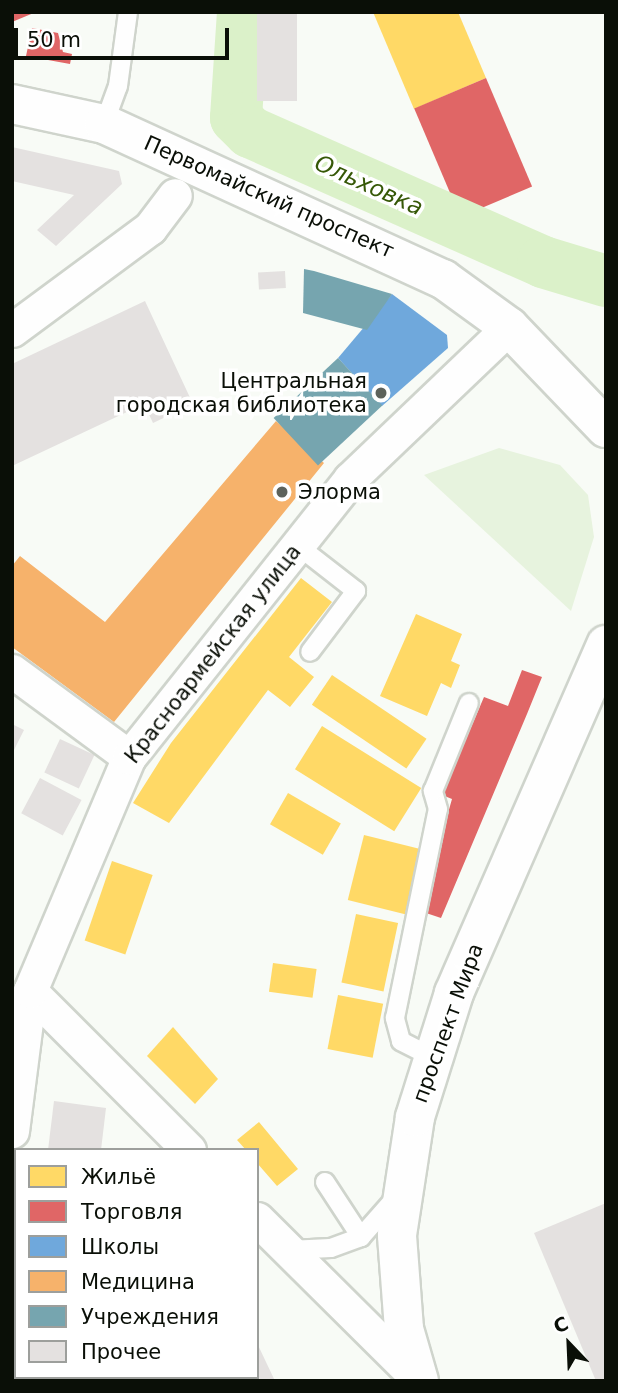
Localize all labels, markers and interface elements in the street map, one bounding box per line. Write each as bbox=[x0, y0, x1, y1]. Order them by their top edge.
scale bar bbox=[18, 14, 233, 58]
text: 50 m bbox=[27, 28, 81, 52]
street label: Первомайский проспект bbox=[140, 130, 398, 264]
water label: Ольховка bbox=[311, 149, 427, 221]
place label: Центральная городская библиотека bbox=[116, 368, 367, 418]
marker: Центральная городская библиотека bbox=[373, 385, 389, 401]
place label: Элорма bbox=[298, 479, 381, 505]
marker: Элорма bbox=[272, 482, 292, 502]
street label: Красноармейская улица bbox=[120, 540, 306, 768]
street label: проспект Мира bbox=[407, 940, 489, 1106]
legend bbox=[14, 1148, 259, 1379]
text: Жильё bbox=[81, 1165, 156, 1189]
text: Торговля bbox=[81, 1200, 182, 1224]
text: Школы bbox=[81, 1235, 159, 1259]
text: Медицина bbox=[81, 1270, 195, 1294]
text: Учреждения bbox=[81, 1305, 219, 1329]
north arrow bbox=[534, 1309, 604, 1379]
text: С bbox=[550, 1312, 572, 1338]
text: Прочее bbox=[81, 1340, 161, 1364]

